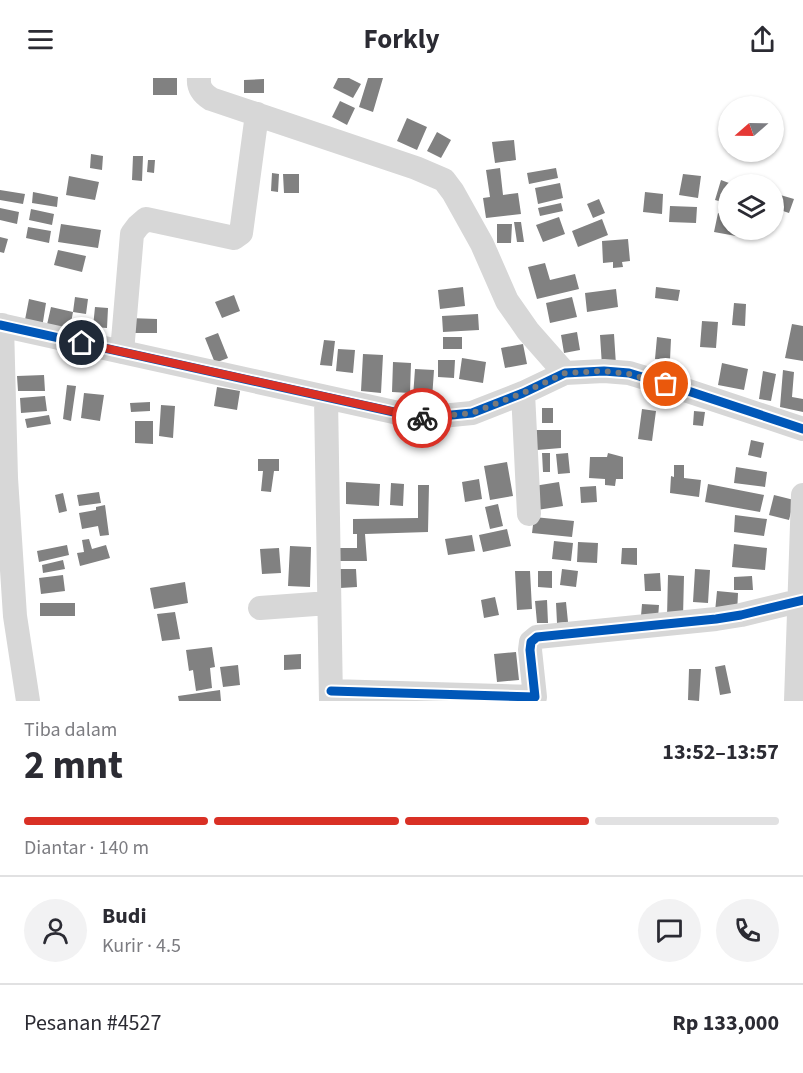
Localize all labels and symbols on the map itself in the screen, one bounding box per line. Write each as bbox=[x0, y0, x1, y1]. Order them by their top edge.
north arrow bbox=[718, 96, 784, 162]
pin bbox=[56, 317, 107, 368]
pin bbox=[640, 358, 691, 409]
courier bbox=[392, 388, 452, 448]

